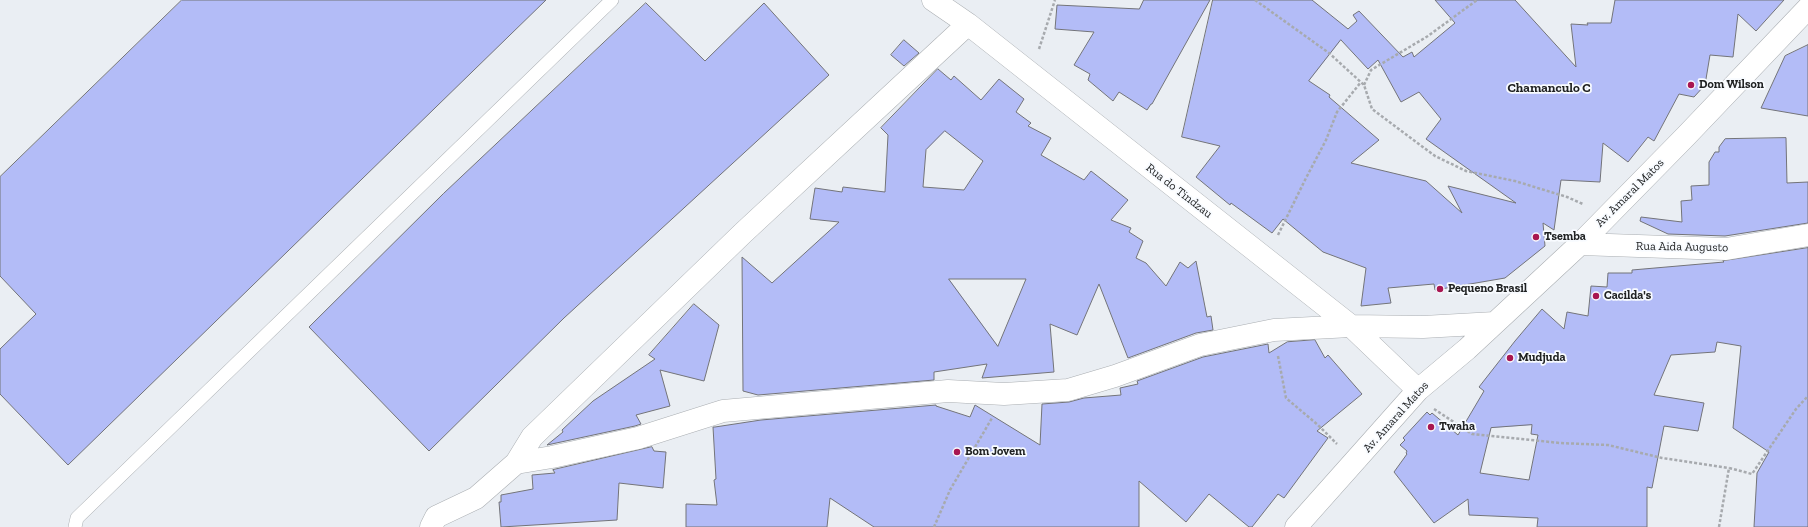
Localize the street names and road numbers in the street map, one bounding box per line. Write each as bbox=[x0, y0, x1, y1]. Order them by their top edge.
street label: Av. Amaral Matos bbox=[1593, 156, 1667, 230]
street label: Rua do Tindzau bbox=[1143, 161, 1215, 221]
street label: Rua Aida Augusto bbox=[1636, 239, 1728, 255]
street label: Av. Amaral Matos bbox=[1360, 378, 1432, 456]

